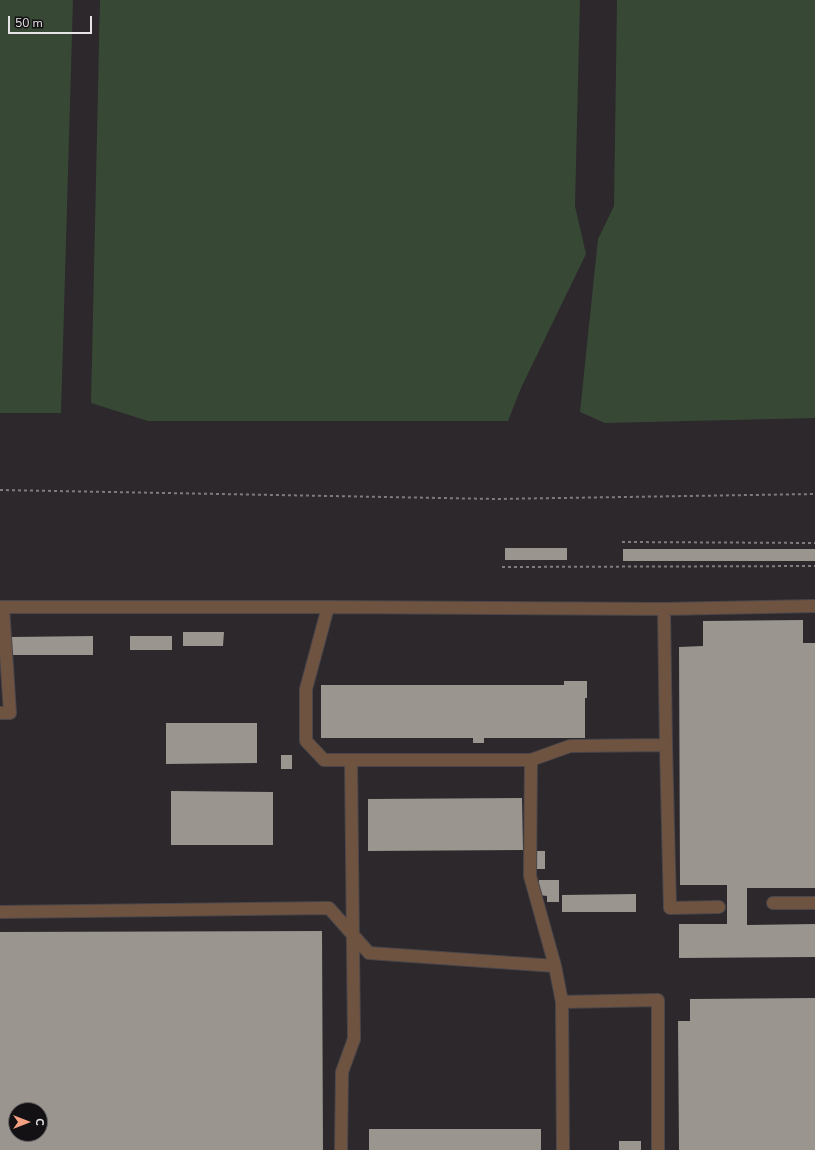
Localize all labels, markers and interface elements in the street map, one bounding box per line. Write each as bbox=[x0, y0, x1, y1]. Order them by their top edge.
scale bar bbox=[10, 8, 94, 34]
text: 50 m bbox=[15, 15, 43, 31]
north arrow bbox=[8, 1102, 48, 1142]
text: С bbox=[32, 1118, 47, 1126]

